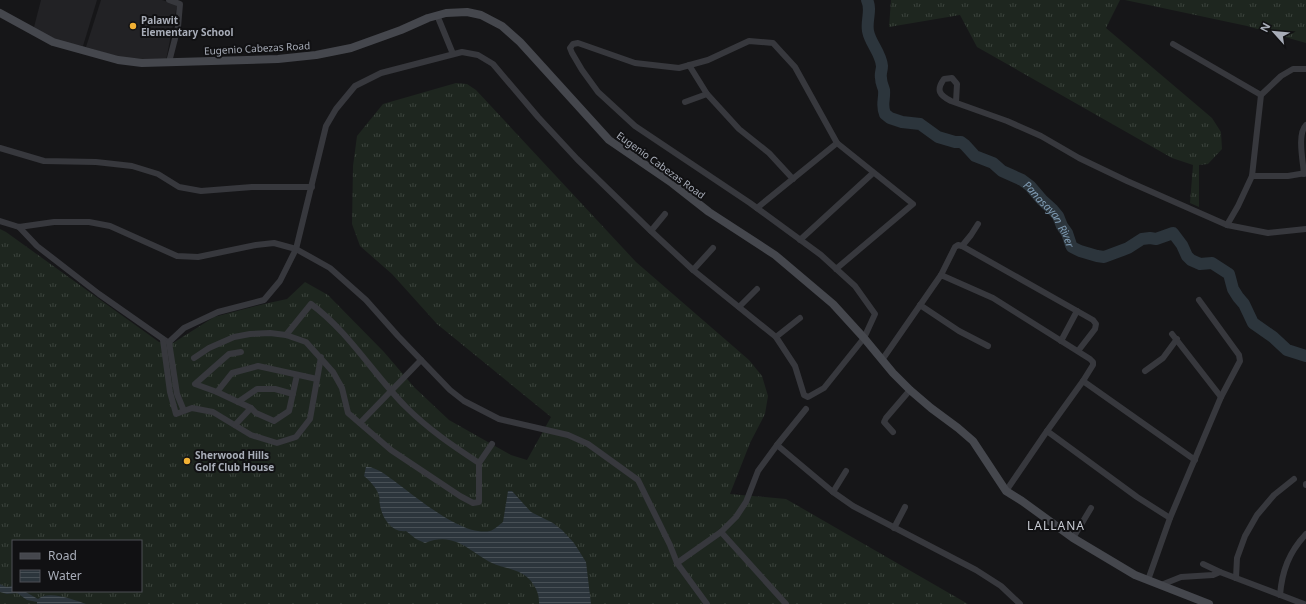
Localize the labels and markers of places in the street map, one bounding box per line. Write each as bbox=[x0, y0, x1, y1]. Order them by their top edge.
place label: Palawit Elementary School bbox=[141, 13, 234, 39]
marker: Palawit Elementary School bbox=[128, 21, 138, 31]
place label: Sherwood Hills Golf Club House bbox=[195, 448, 274, 474]
marker: Sherwood Hills Golf Club House bbox=[182, 456, 192, 466]

